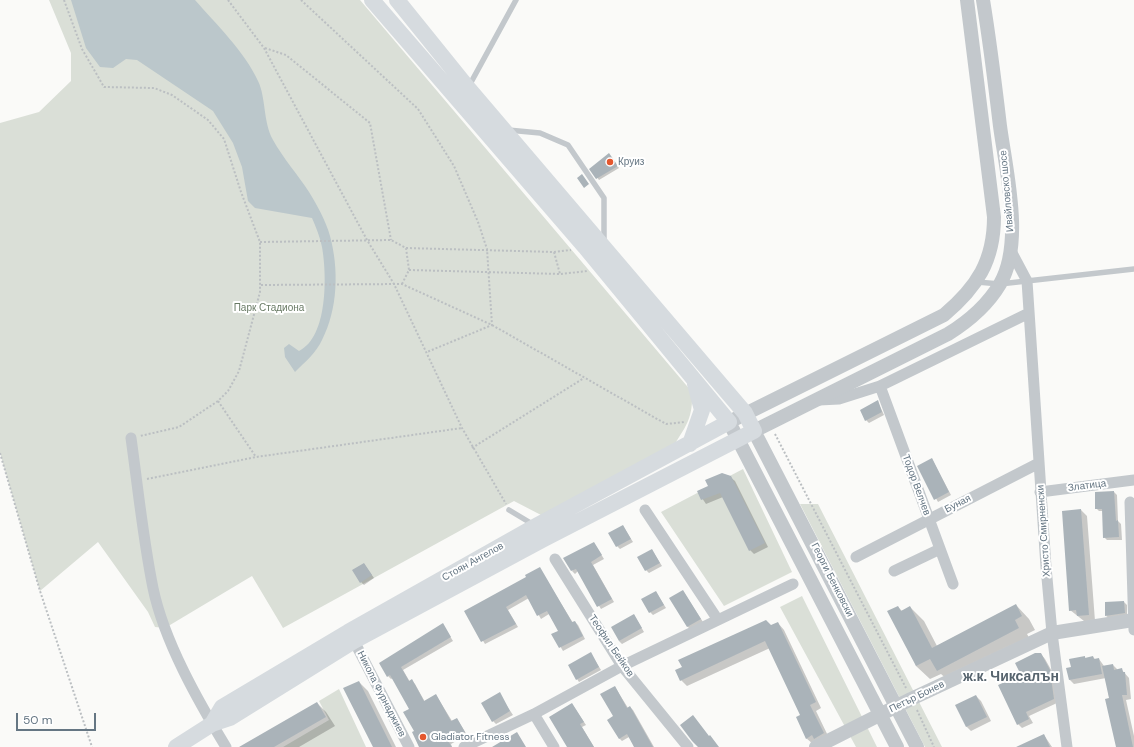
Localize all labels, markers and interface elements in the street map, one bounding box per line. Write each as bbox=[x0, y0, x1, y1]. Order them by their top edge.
street label: Ивайловско шосе bbox=[997, 150, 1017, 232]
place label: Круиз bbox=[618, 156, 644, 168]
marker: Круиз bbox=[605, 157, 615, 167]
park label: Парк Стадиона bbox=[234, 302, 304, 314]
street label: Тодор Велчев bbox=[899, 453, 933, 517]
street label: Златица bbox=[1067, 478, 1107, 494]
street label: Христо Смирненски bbox=[1035, 485, 1053, 577]
street label: Буная bbox=[943, 492, 973, 516]
street label: Стоян Ангелов bbox=[440, 540, 506, 584]
street label: Георги Бенковски bbox=[808, 541, 856, 619]
street label: Теофил Бейков bbox=[586, 613, 636, 679]
street label: Никола Фурнаджиев bbox=[354, 649, 408, 739]
district label: ж.к. Чиксалън bbox=[963, 669, 1059, 685]
street label: Петър Бонев bbox=[887, 678, 947, 716]
scale bar bbox=[18, 705, 98, 731]
text: 50 m bbox=[23, 712, 52, 728]
place label: Gladiator Fitness bbox=[431, 731, 509, 743]
marker: Gladiator Fitness bbox=[418, 732, 428, 742]

